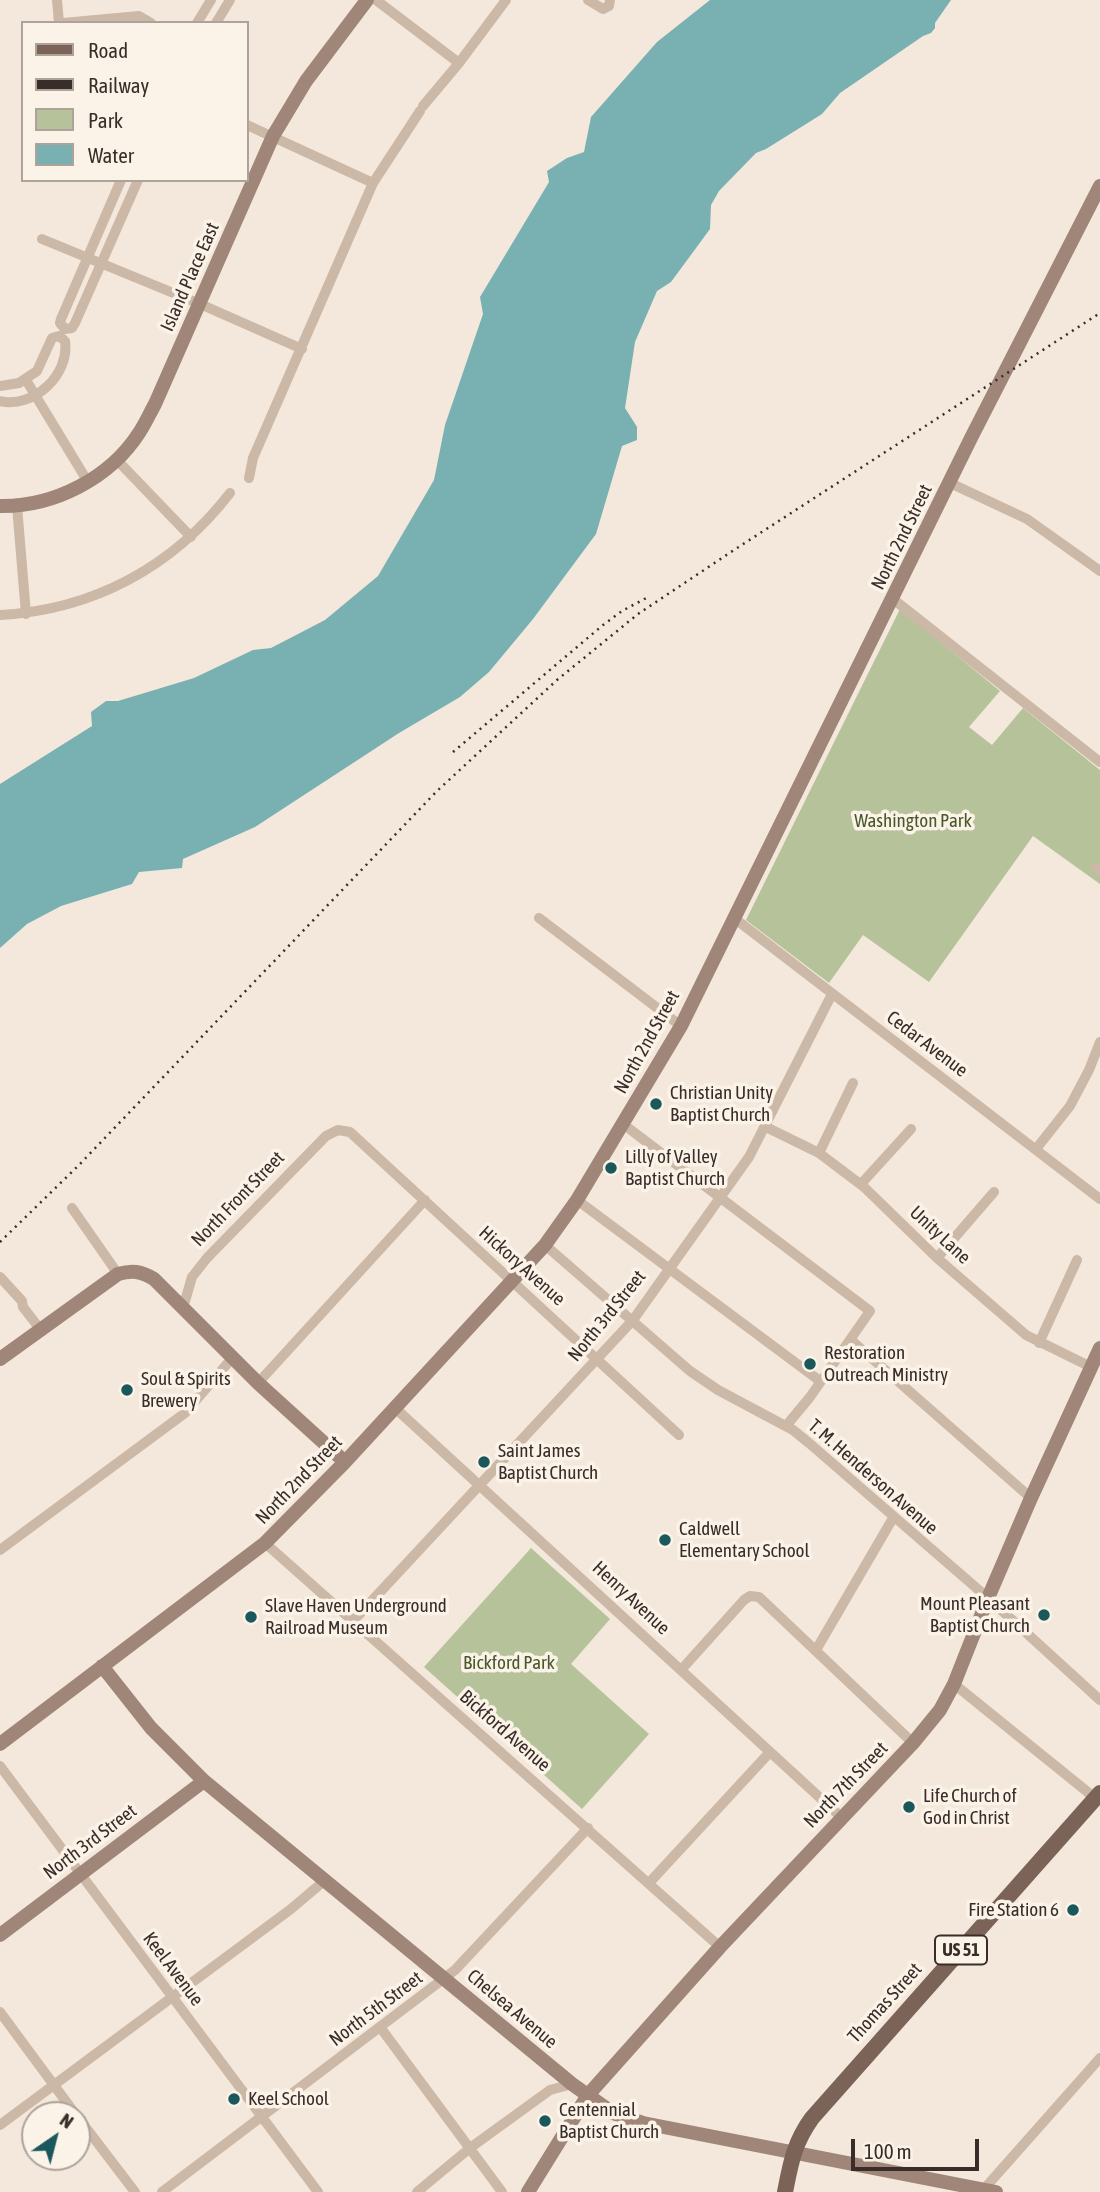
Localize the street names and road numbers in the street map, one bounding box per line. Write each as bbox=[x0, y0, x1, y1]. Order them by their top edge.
street label: Island Place East bbox=[156, 219, 224, 335]
street label: North 2nd Street bbox=[867, 481, 937, 593]
street label: North 2nd Street bbox=[609, 986, 685, 1098]
street label: Cedar Avenue bbox=[882, 1006, 972, 1082]
street label: North Front Street bbox=[187, 1147, 289, 1251]
street label: Unity Lane bbox=[905, 1201, 975, 1269]
street label: Hickory Avenue bbox=[474, 1221, 570, 1311]
street label: North 3rd Street bbox=[563, 1266, 651, 1366]
street label: T. M. Henderson Avenue bbox=[804, 1415, 942, 1539]
street label: North 2nd Street bbox=[251, 1431, 347, 1529]
street label: Henry Avenue bbox=[588, 1556, 674, 1640]
street label: Bickford Avenue bbox=[455, 1685, 555, 1777]
street label: North 7th Street bbox=[799, 1737, 893, 1833]
street label: North 3rd Street bbox=[39, 1800, 141, 1884]
street label: Keel Avenue bbox=[138, 1928, 208, 2010]
road number: US 51 bbox=[935, 1936, 987, 1964]
street label: Thomas Street bbox=[843, 1958, 927, 2048]
street label: Chelsea Avenue bbox=[462, 1965, 562, 2053]
street label: North 5th Street bbox=[325, 1967, 427, 2051]

